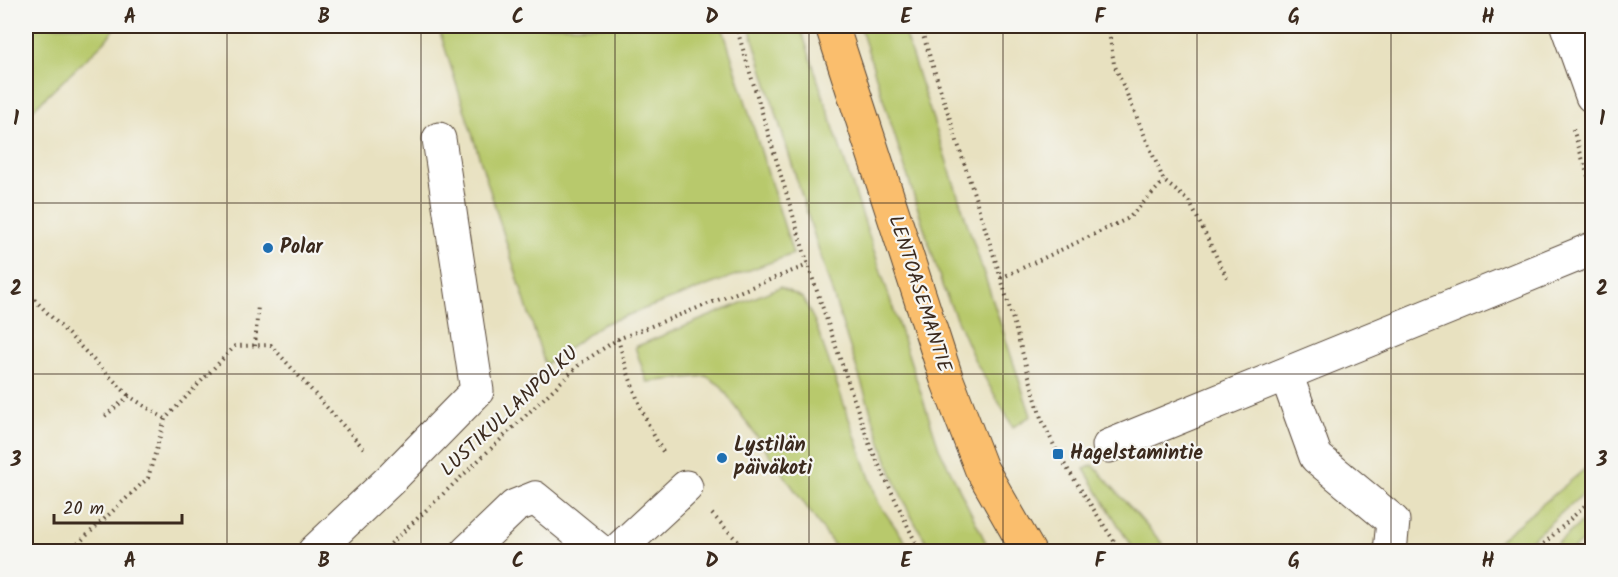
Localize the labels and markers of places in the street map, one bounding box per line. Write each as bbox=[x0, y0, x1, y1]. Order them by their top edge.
place label: Polar bbox=[280, 232, 324, 264]
marker: Polar bbox=[261, 241, 275, 255]
place label: Lystilän päiväkoti bbox=[733, 430, 813, 485]
place label: Hagelstamintie bbox=[1070, 438, 1203, 470]
marker: Hagelstamintie bbox=[1051, 447, 1065, 461]
marker: Lystilän päiväkoti bbox=[715, 451, 729, 465]

